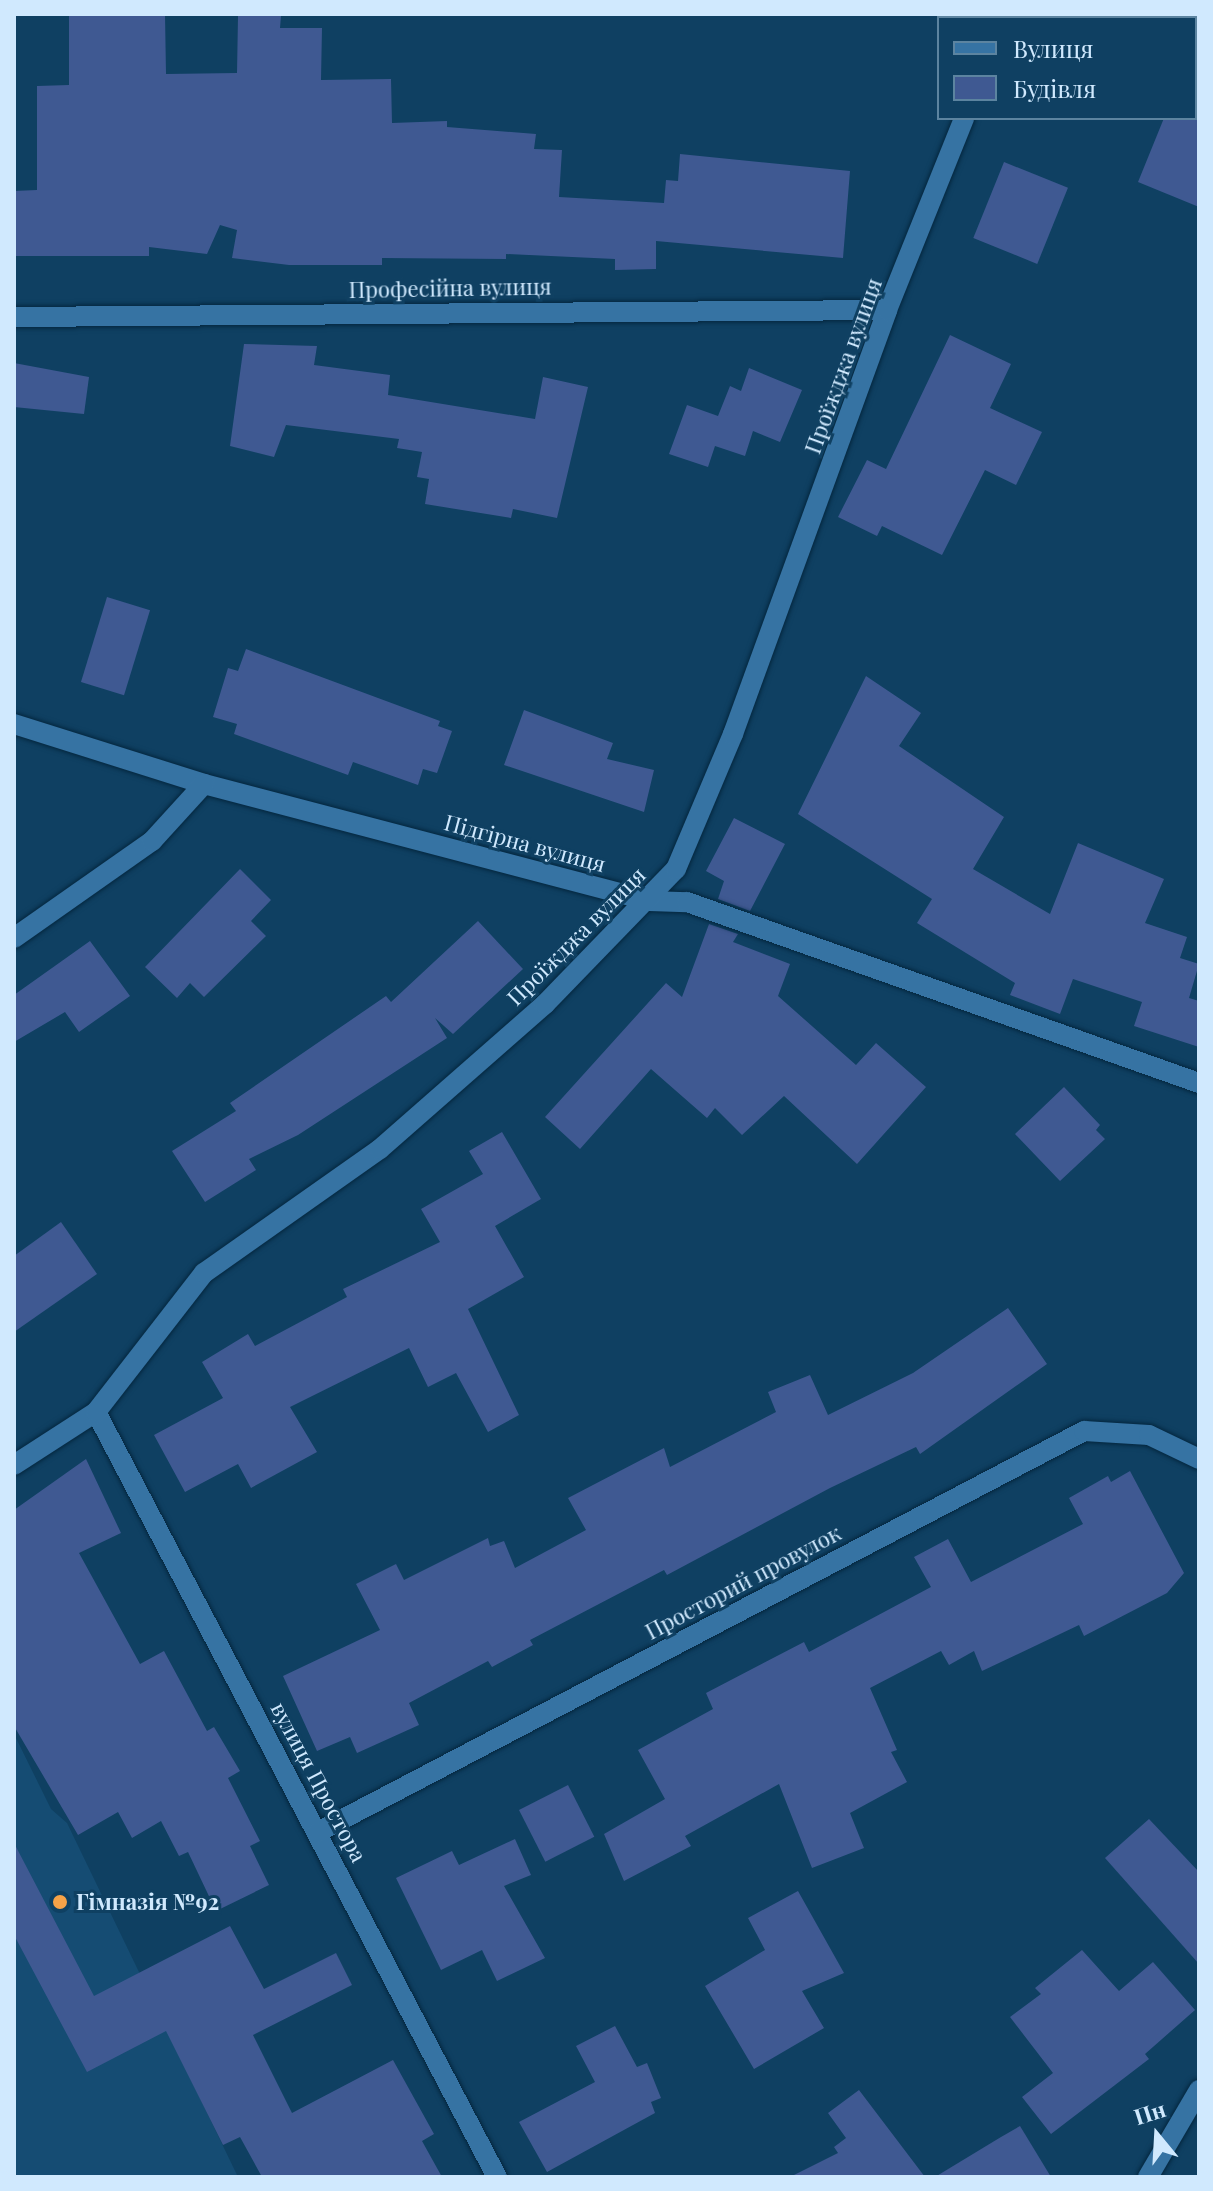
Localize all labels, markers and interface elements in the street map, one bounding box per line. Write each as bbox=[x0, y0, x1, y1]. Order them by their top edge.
legend bbox=[937, 16, 1197, 120]
text: Вулиця bbox=[1013, 32, 1093, 64]
text: Будівля bbox=[1013, 72, 1096, 104]
street label: Професійна вулиця bbox=[348, 273, 552, 303]
street label: Проїжджа вулиця bbox=[799, 275, 887, 457]
street label: Підгірна вулиця bbox=[441, 809, 609, 877]
street label: Проїжджа вулиця bbox=[501, 861, 651, 1011]
street label: Просторий провулок bbox=[641, 1519, 845, 1645]
street label: вулиця Простора bbox=[266, 1697, 372, 1867]
place label: Гімназія №92 bbox=[76, 1889, 219, 1915]
marker: Гімназія №92 bbox=[51, 1893, 69, 1911]
text: Пн bbox=[1130, 2093, 1169, 2131]
north arrow bbox=[1117, 2095, 1197, 2175]

